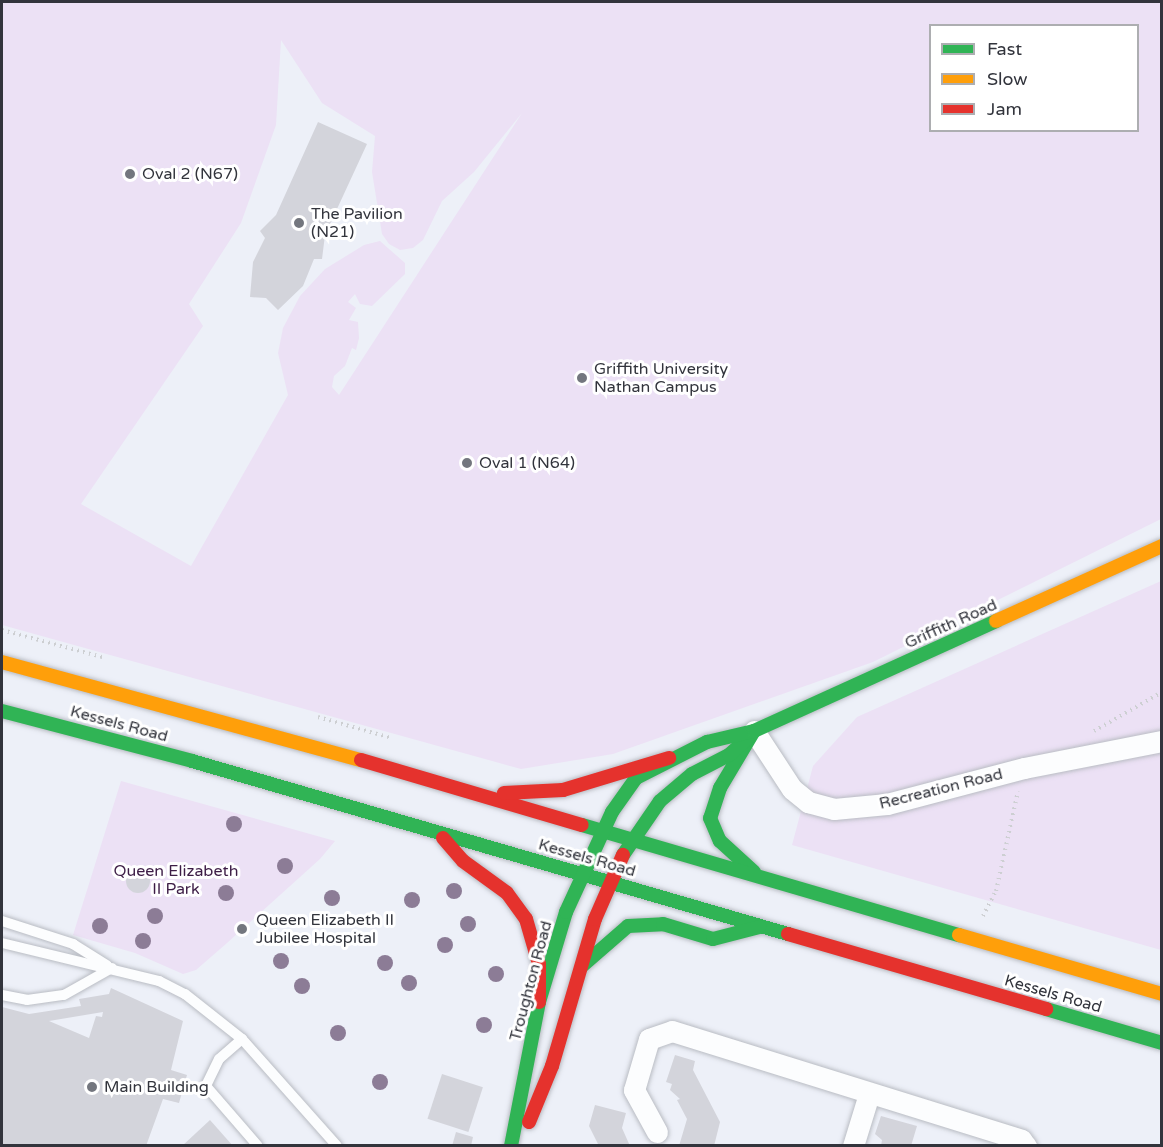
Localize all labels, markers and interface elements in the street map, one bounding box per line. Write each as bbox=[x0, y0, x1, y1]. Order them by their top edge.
legend bbox=[929, 24, 1139, 132]
text: Fast bbox=[987, 38, 1022, 60]
text: Slow bbox=[987, 68, 1028, 90]
text: Jam bbox=[987, 98, 1022, 120]
place label: Oval 2 (N67) bbox=[142, 164, 238, 184]
marker: Oval 2 (N67) bbox=[123, 167, 137, 181]
place label: The Pavilion (N21) bbox=[311, 204, 403, 242]
marker: The Pavilion (N21) bbox=[292, 216, 306, 230]
place label: Griffith University Nathan Campus bbox=[594, 359, 728, 397]
marker: Griffith University Nathan Campus bbox=[575, 371, 589, 385]
place label: Oval 1 (N64) bbox=[479, 453, 575, 473]
marker: Oval 1 (N64) bbox=[460, 456, 474, 470]
street label: Griffith Road bbox=[902, 595, 1000, 653]
street label: Kessels Road bbox=[68, 702, 170, 746]
street label: Recreation Road bbox=[877, 764, 1005, 814]
street label: Kessels Road bbox=[536, 835, 638, 881]
park label: Queen Elizabeth II Park bbox=[114, 861, 238, 899]
place label: Queen Elizabeth II Jubilee Hospital bbox=[256, 910, 394, 948]
street label: Troughton Road bbox=[506, 919, 556, 1043]
marker: Queen Elizabeth II Jubilee Hospital bbox=[233, 920, 251, 938]
street label: Kessels Road bbox=[1002, 971, 1104, 1017]
place label: Main Building bbox=[104, 1077, 209, 1097]
marker: Main Building bbox=[85, 1080, 99, 1094]

